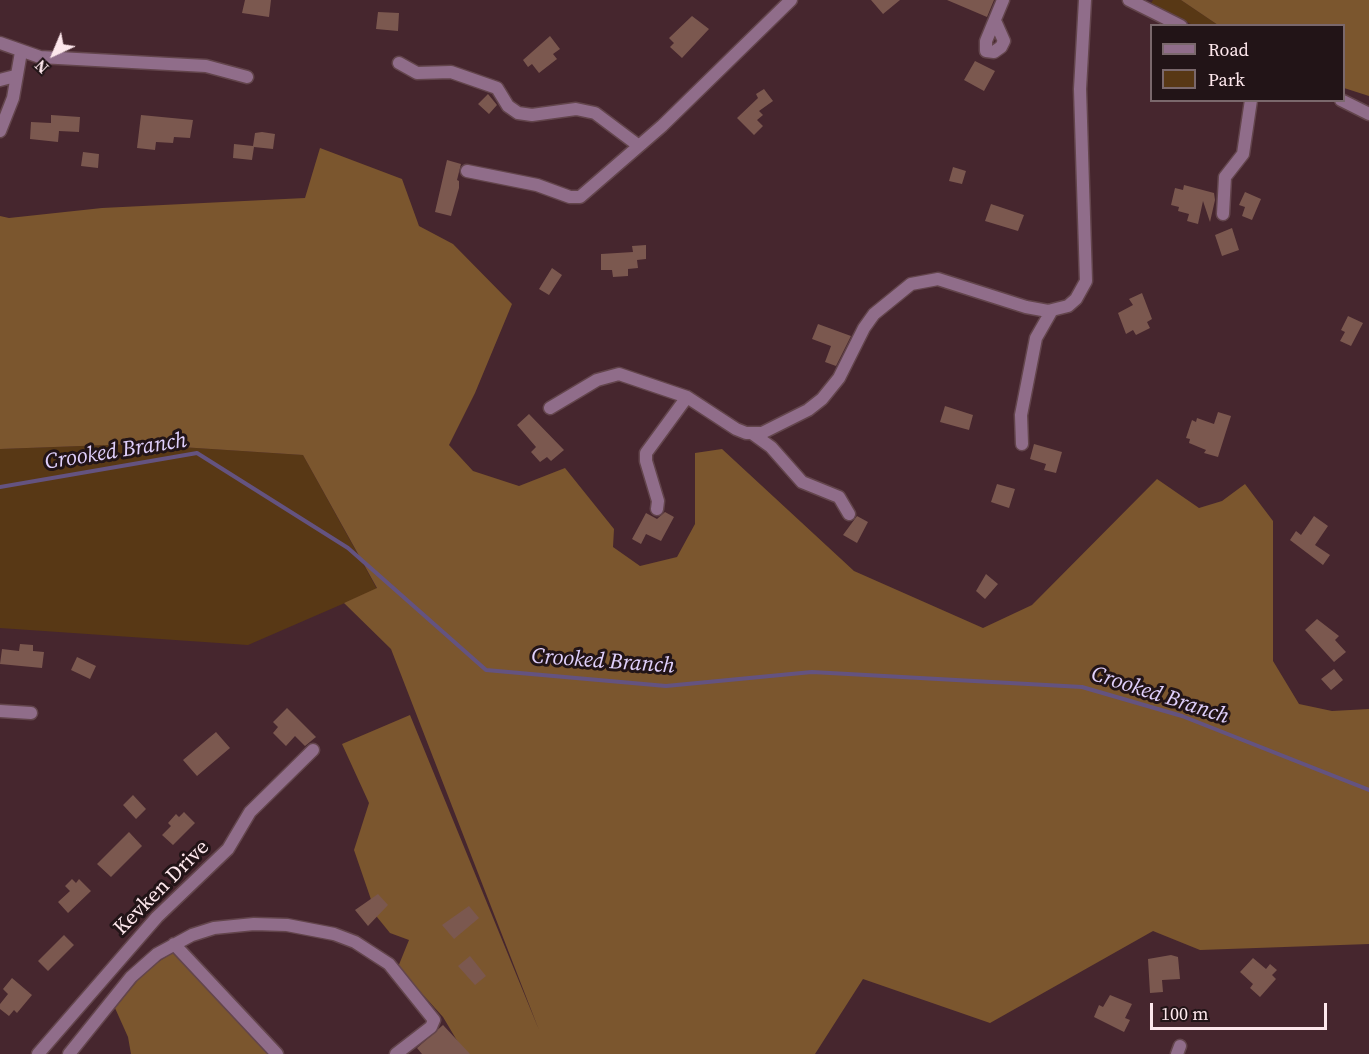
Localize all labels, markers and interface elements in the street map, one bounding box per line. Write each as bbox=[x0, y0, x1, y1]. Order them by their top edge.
north arrow bbox=[24, 24, 84, 84]
legend bbox=[1150, 24, 1345, 102]
text: Road bbox=[1208, 37, 1249, 62]
text: N bbox=[30, 55, 53, 79]
text: Park bbox=[1208, 67, 1245, 92]
water label: Crooked Branch bbox=[43, 428, 189, 476]
water label: Crooked Branch bbox=[531, 644, 675, 680]
water label: Crooked Branch bbox=[1088, 661, 1232, 731]
street label: Kevken Drive bbox=[109, 835, 215, 941]
scale bar bbox=[1153, 991, 1330, 1029]
text: 100 m bbox=[1161, 1001, 1208, 1026]

